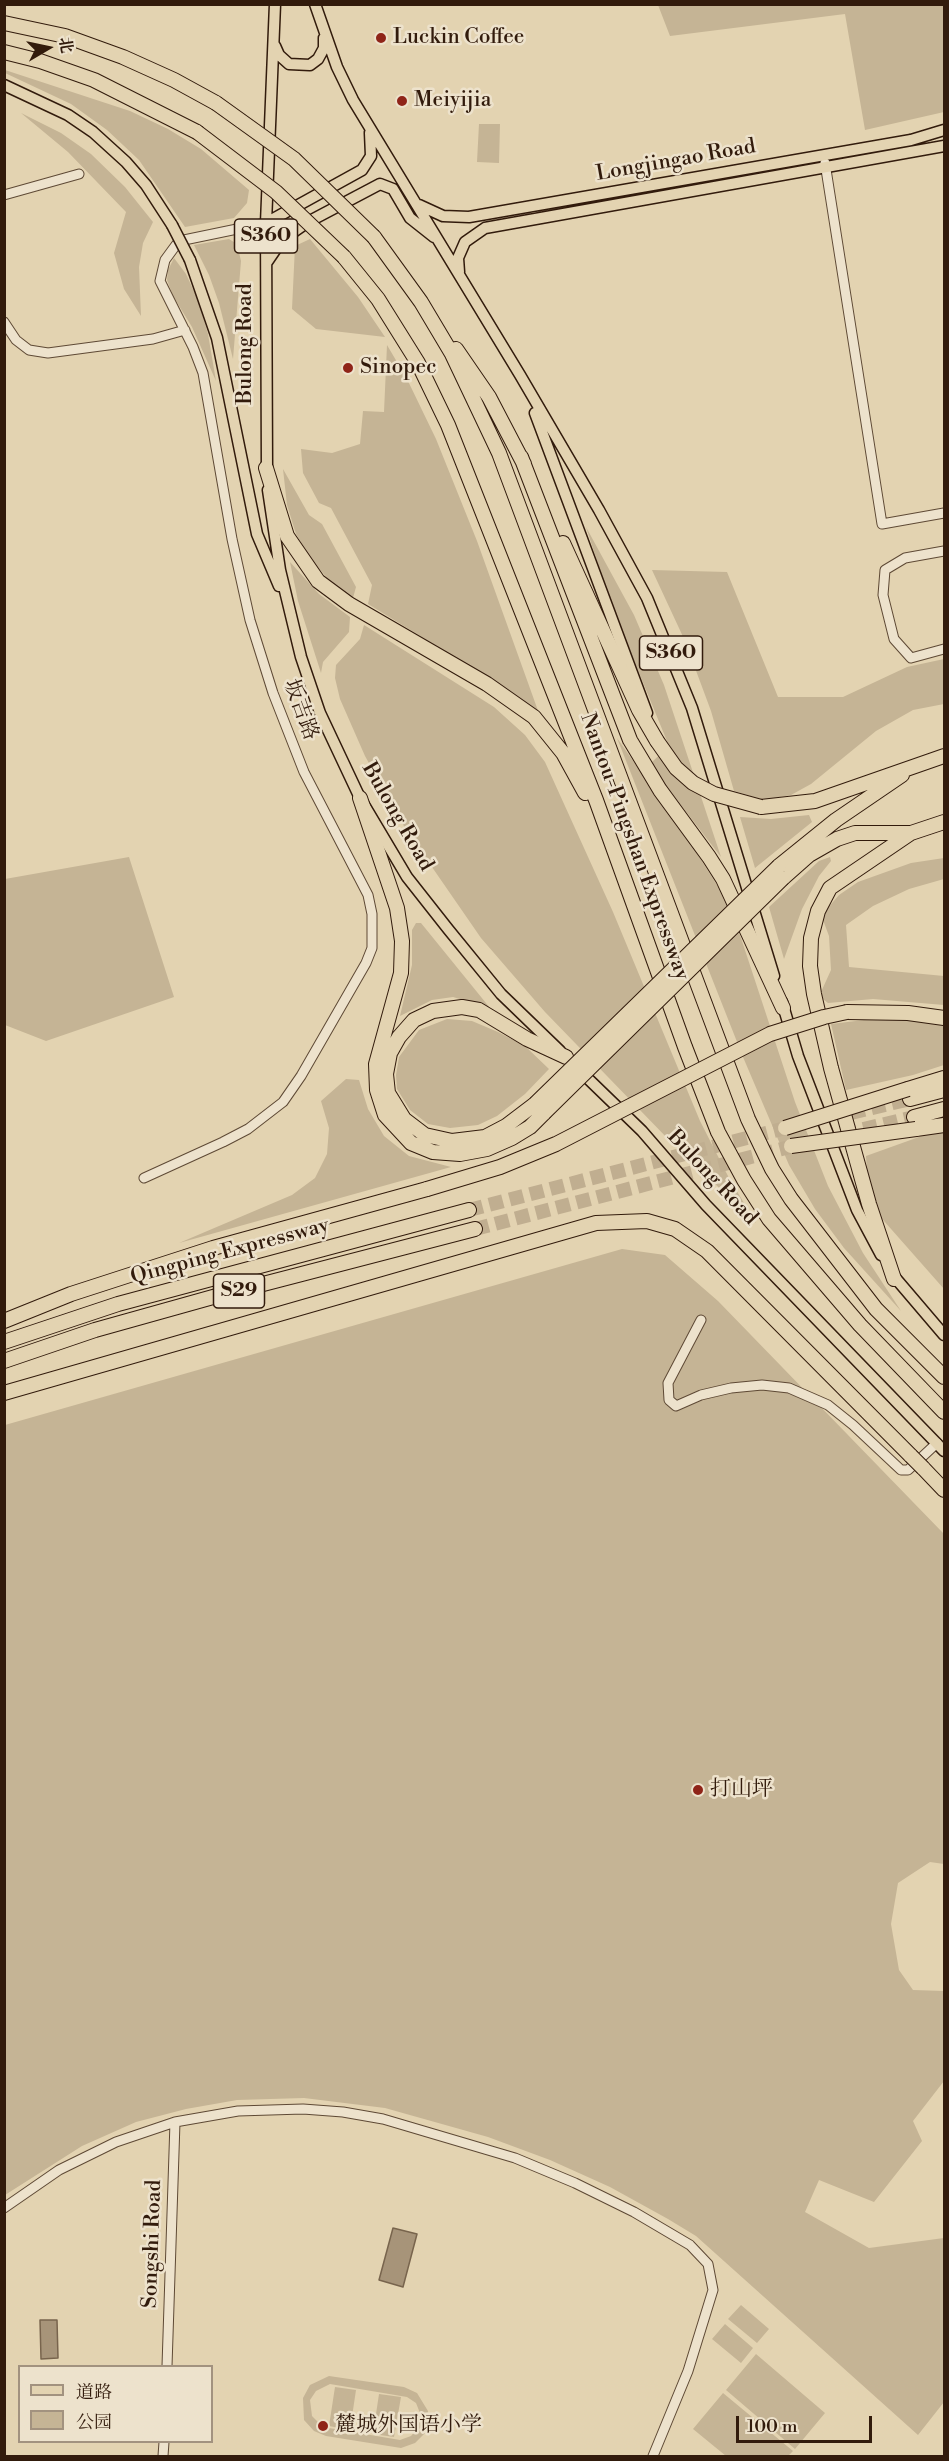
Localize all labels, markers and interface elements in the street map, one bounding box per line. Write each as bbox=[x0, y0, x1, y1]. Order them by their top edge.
north arrow bbox=[18, 18, 78, 78]
place label: Luckin Coffee bbox=[393, 25, 524, 51]
marker: Luckin Coffee bbox=[374, 31, 388, 45]
text: 北 bbox=[55, 36, 77, 55]
place label: Meiyijia bbox=[414, 88, 491, 114]
marker: Meiyijia bbox=[395, 94, 409, 108]
street label: Longjingao Road bbox=[594, 135, 758, 187]
road number: S360 bbox=[234, 219, 298, 253]
street label: Bulong Road bbox=[233, 283, 259, 405]
place label: Sinopec bbox=[360, 355, 437, 381]
marker: Sinopec bbox=[341, 361, 355, 375]
road number: S360 bbox=[640, 636, 702, 670]
street label: 坂吉路 bbox=[277, 676, 323, 744]
street label: Nantou-Pingshan Expressway bbox=[574, 710, 694, 984]
street label: Bulong Road bbox=[356, 758, 438, 876]
street label: Bulong Road bbox=[661, 1125, 763, 1231]
street label: Qingping Expressway bbox=[128, 1213, 332, 1291]
road number: S29 bbox=[214, 1274, 264, 1308]
place label: 打山坪 bbox=[710, 1777, 773, 1803]
marker: 打山坪 bbox=[691, 1783, 705, 1797]
street label: Songshi Road bbox=[138, 2179, 168, 2309]
legend bbox=[18, 2365, 213, 2443]
text: 道路 bbox=[76, 2381, 112, 2404]
scale bar bbox=[739, 2404, 876, 2442]
text: 公园 bbox=[76, 2411, 112, 2434]
place label: 麓城外国语小学 bbox=[335, 2413, 482, 2439]
text: 100 m bbox=[747, 2415, 798, 2438]
marker: 麓城外国语小学 bbox=[316, 2419, 330, 2433]

